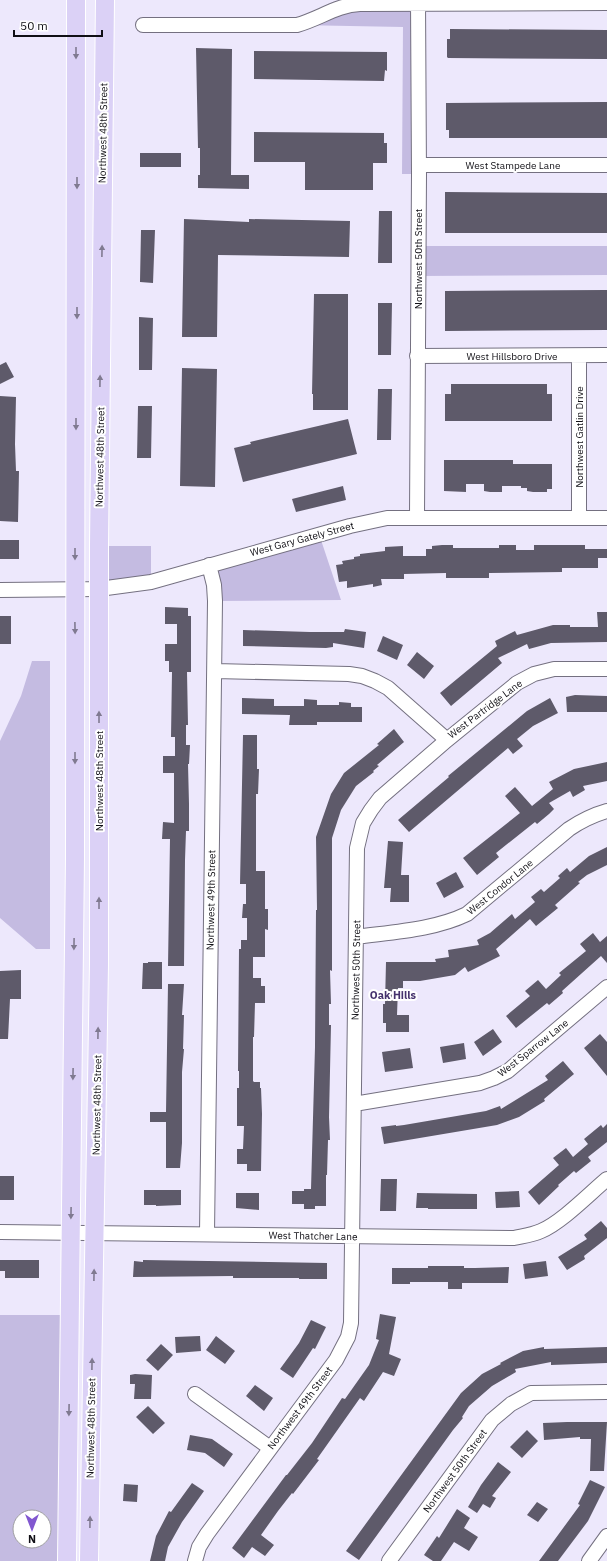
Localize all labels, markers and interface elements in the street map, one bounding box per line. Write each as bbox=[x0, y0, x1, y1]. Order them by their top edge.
scale bar bbox=[14, 12, 102, 38]
text: 50 m bbox=[20, 18, 48, 33]
one-way arrow bbox=[73, 47, 79, 60]
street label: Northwest 48th Street bbox=[96, 82, 110, 183]
street label: West Stampede Lane bbox=[466, 159, 561, 172]
one-way arrow bbox=[74, 177, 80, 190]
street label: Northwest 50th Street bbox=[412, 208, 425, 309]
one-way arrow bbox=[99, 244, 105, 257]
one-way arrow bbox=[74, 307, 80, 320]
street label: West Hillsboro Drive bbox=[467, 350, 558, 363]
one-way arrow bbox=[97, 375, 104, 387]
street label: Northwest Gatlin Drive bbox=[573, 386, 586, 488]
street label: Northwest 48th Street bbox=[93, 406, 107, 507]
one-way arrow bbox=[73, 418, 79, 431]
street label: West Gary Gately Street bbox=[249, 519, 356, 559]
one-way arrow bbox=[72, 548, 78, 561]
one-way arrow bbox=[72, 622, 78, 635]
street label: West Partridge Lane bbox=[445, 676, 525, 741]
one-way arrow bbox=[96, 710, 102, 723]
street label: Northwest 48th Street bbox=[93, 730, 106, 831]
one-way arrow bbox=[72, 752, 78, 765]
street label: Northwest 49th Street bbox=[204, 849, 218, 950]
street label: West Condor Lane bbox=[464, 856, 536, 918]
one-way arrow bbox=[96, 896, 102, 909]
street label: Northwest 50th Street bbox=[349, 919, 363, 1020]
one-way arrow bbox=[71, 938, 77, 951]
district label: Oak Hills bbox=[370, 988, 417, 1002]
street label: West Sparrow Lane bbox=[495, 1016, 571, 1080]
one-way arrow bbox=[95, 1026, 101, 1039]
street label: Northwest 48th Street bbox=[90, 1054, 104, 1155]
one-way arrow bbox=[69, 1068, 76, 1080]
one-way arrow bbox=[68, 1207, 74, 1220]
street label: West Thatcher Lane bbox=[268, 1229, 358, 1243]
one-way arrow bbox=[91, 1268, 97, 1281]
one-way arrow bbox=[89, 1358, 96, 1370]
street label: Northwest 49th Street bbox=[265, 1364, 336, 1452]
street label: Northwest 48th Street bbox=[84, 1377, 98, 1478]
one-way arrow bbox=[66, 1404, 72, 1417]
street label: Northwest 50th Street bbox=[420, 1426, 490, 1515]
north arrow bbox=[12, 1509, 52, 1549]
one-way arrow bbox=[87, 1515, 93, 1528]
text: N bbox=[28, 1532, 36, 1546]

